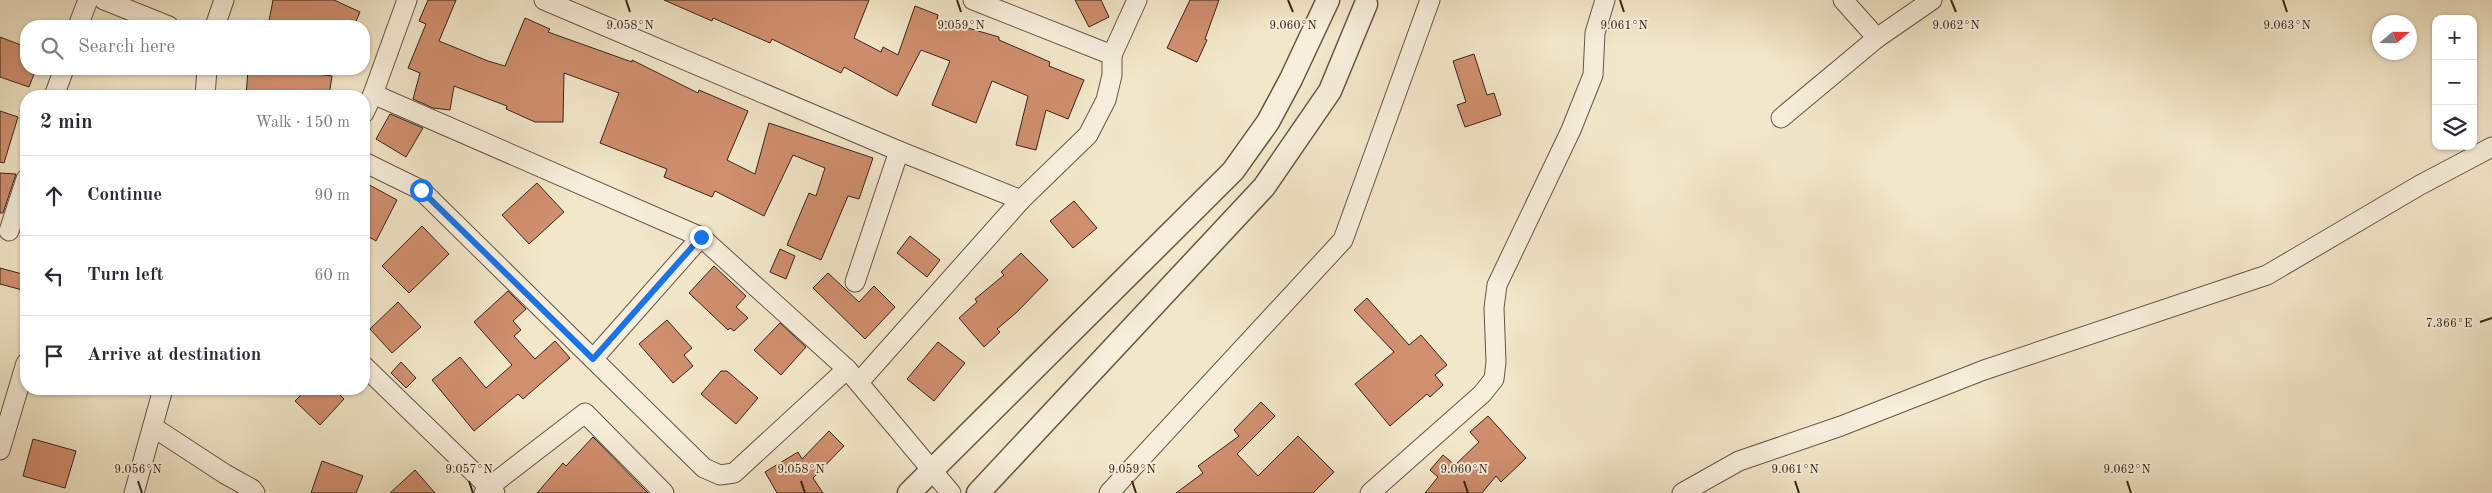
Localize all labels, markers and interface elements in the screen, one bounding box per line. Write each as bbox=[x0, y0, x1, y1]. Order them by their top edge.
north arrow bbox=[2372, 15, 2417, 60]
map controls bbox=[2432, 15, 2477, 150]
button: + bbox=[2432, 15, 2477, 60]
text: 9.058°N bbox=[606, 19, 654, 32]
text: 9.059°N bbox=[937, 19, 985, 32]
search box bbox=[20, 20, 370, 75]
text: 9.060°N bbox=[1269, 20, 1317, 32]
text: 9.061°N bbox=[1600, 20, 1648, 32]
text: 9.062°N bbox=[1932, 20, 1980, 32]
text: 9.063°N bbox=[2263, 20, 2311, 32]
icon: search bbox=[38, 34, 66, 62]
text: Search here bbox=[78, 38, 175, 57]
button: − bbox=[2432, 60, 2477, 105]
button: layers bbox=[2432, 105, 2477, 150]
text: 2 min bbox=[40, 112, 93, 133]
text: Walk · 150 m bbox=[255, 115, 350, 131]
route start bbox=[410, 179, 433, 202]
icon: ahead bbox=[40, 182, 68, 210]
text: Continue bbox=[87, 186, 162, 205]
text: 90 m bbox=[314, 188, 350, 204]
route end bbox=[690, 226, 713, 249]
icon: left bbox=[40, 262, 68, 290]
text: Turn left bbox=[87, 266, 164, 285]
text: 60 m bbox=[314, 268, 350, 284]
text: 7.366°E bbox=[2426, 318, 2472, 330]
icon: arrive bbox=[40, 342, 68, 370]
text: Arrive at destination bbox=[87, 346, 261, 365]
text: 9.056°N bbox=[114, 463, 162, 476]
text: 9.057°N bbox=[445, 463, 493, 476]
text: 9.058°N bbox=[777, 463, 825, 476]
text: 9.059°N bbox=[1108, 463, 1156, 476]
text: 9.060°N bbox=[1440, 464, 1488, 476]
text: 9.061°N bbox=[1771, 464, 1819, 476]
text: 9.062°N bbox=[2103, 464, 2151, 476]

